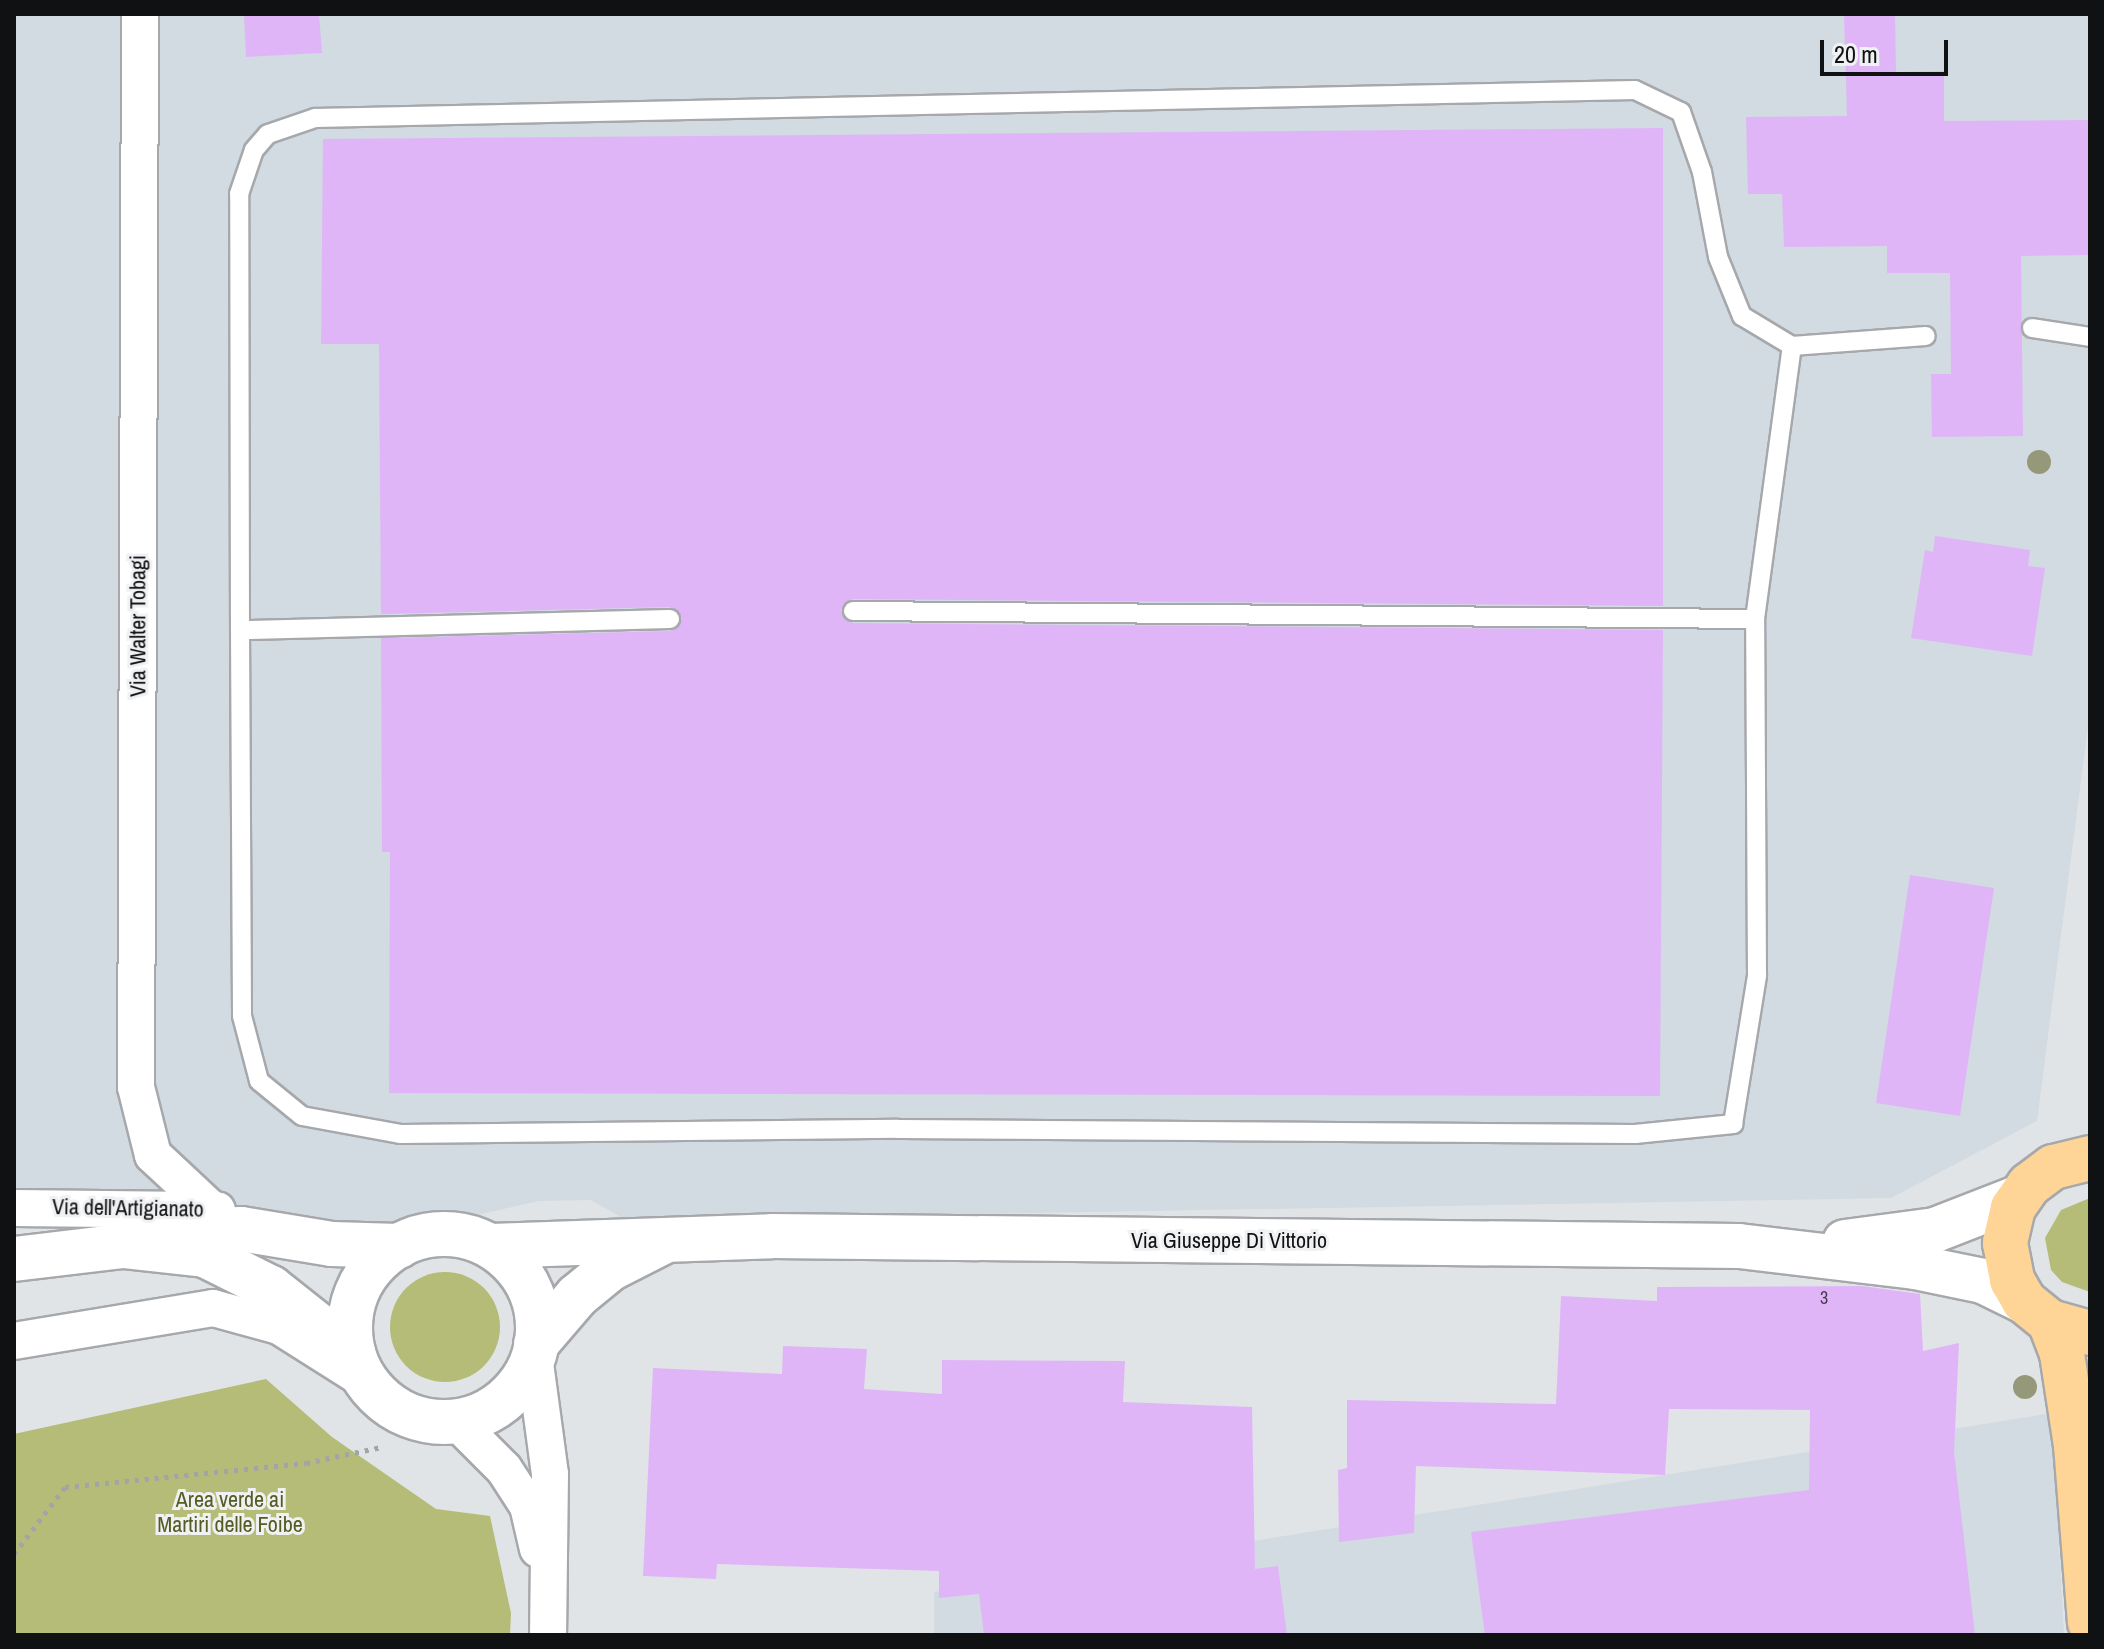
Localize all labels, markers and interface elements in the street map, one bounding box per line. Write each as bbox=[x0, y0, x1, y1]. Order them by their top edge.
scale bar bbox=[1824, 24, 1952, 74]
text: 20 m bbox=[1834, 38, 1878, 70]
street label: Via Walter Tobagi bbox=[125, 555, 151, 697]
street label: Via dell'Artigianato bbox=[52, 1193, 204, 1223]
street label: Via Giuseppe Di Vittorio bbox=[1131, 1228, 1327, 1254]
house number: 3 bbox=[1820, 1287, 1828, 1309]
park label: Area verde ai Martiri delle Foibe bbox=[157, 1486, 303, 1538]

